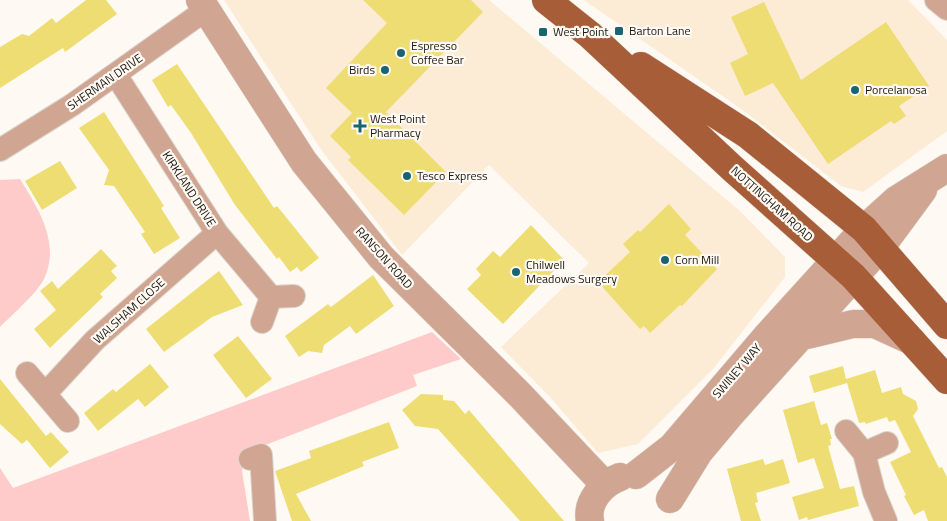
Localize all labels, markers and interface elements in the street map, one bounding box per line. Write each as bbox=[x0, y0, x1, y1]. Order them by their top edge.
place label: Barton Lane bbox=[629, 21, 690, 40]
place label: West Point bbox=[553, 22, 609, 41]
marker: Barton Lane bbox=[613, 25, 625, 37]
marker: West Point bbox=[537, 26, 549, 38]
place label: Espresso Coffee Bar bbox=[411, 36, 464, 69]
marker: Espresso Coffee Bar bbox=[395, 47, 407, 59]
street label: SHERMAN DRIVE bbox=[63, 48, 147, 115]
place label: Birds bbox=[349, 60, 375, 79]
marker: Birds bbox=[379, 64, 391, 76]
place label: Porcelanosa bbox=[865, 80, 927, 99]
marker: Porcelanosa bbox=[849, 84, 861, 96]
place label: West Point Pharmacy bbox=[370, 109, 426, 142]
marker: West Point Pharmacy bbox=[354, 120, 366, 132]
street label: KIRKLAND DRIVE bbox=[158, 147, 221, 231]
street label: NOTTINGHAM ROAD bbox=[727, 161, 818, 246]
place label: Tesco Express bbox=[417, 166, 488, 185]
marker: Tesco Express bbox=[401, 170, 413, 182]
street label: RANSON ROAD bbox=[351, 222, 418, 293]
place label: Corn Mill bbox=[675, 250, 719, 269]
marker: Corn Mill bbox=[659, 254, 671, 266]
place label: Chilwell Meadows Surgery bbox=[526, 255, 617, 288]
marker: Chilwell Meadows Surgery bbox=[510, 266, 522, 278]
street label: WALSHAM CLOSE bbox=[89, 273, 169, 348]
street label: SWINEY WAY bbox=[707, 339, 766, 402]

